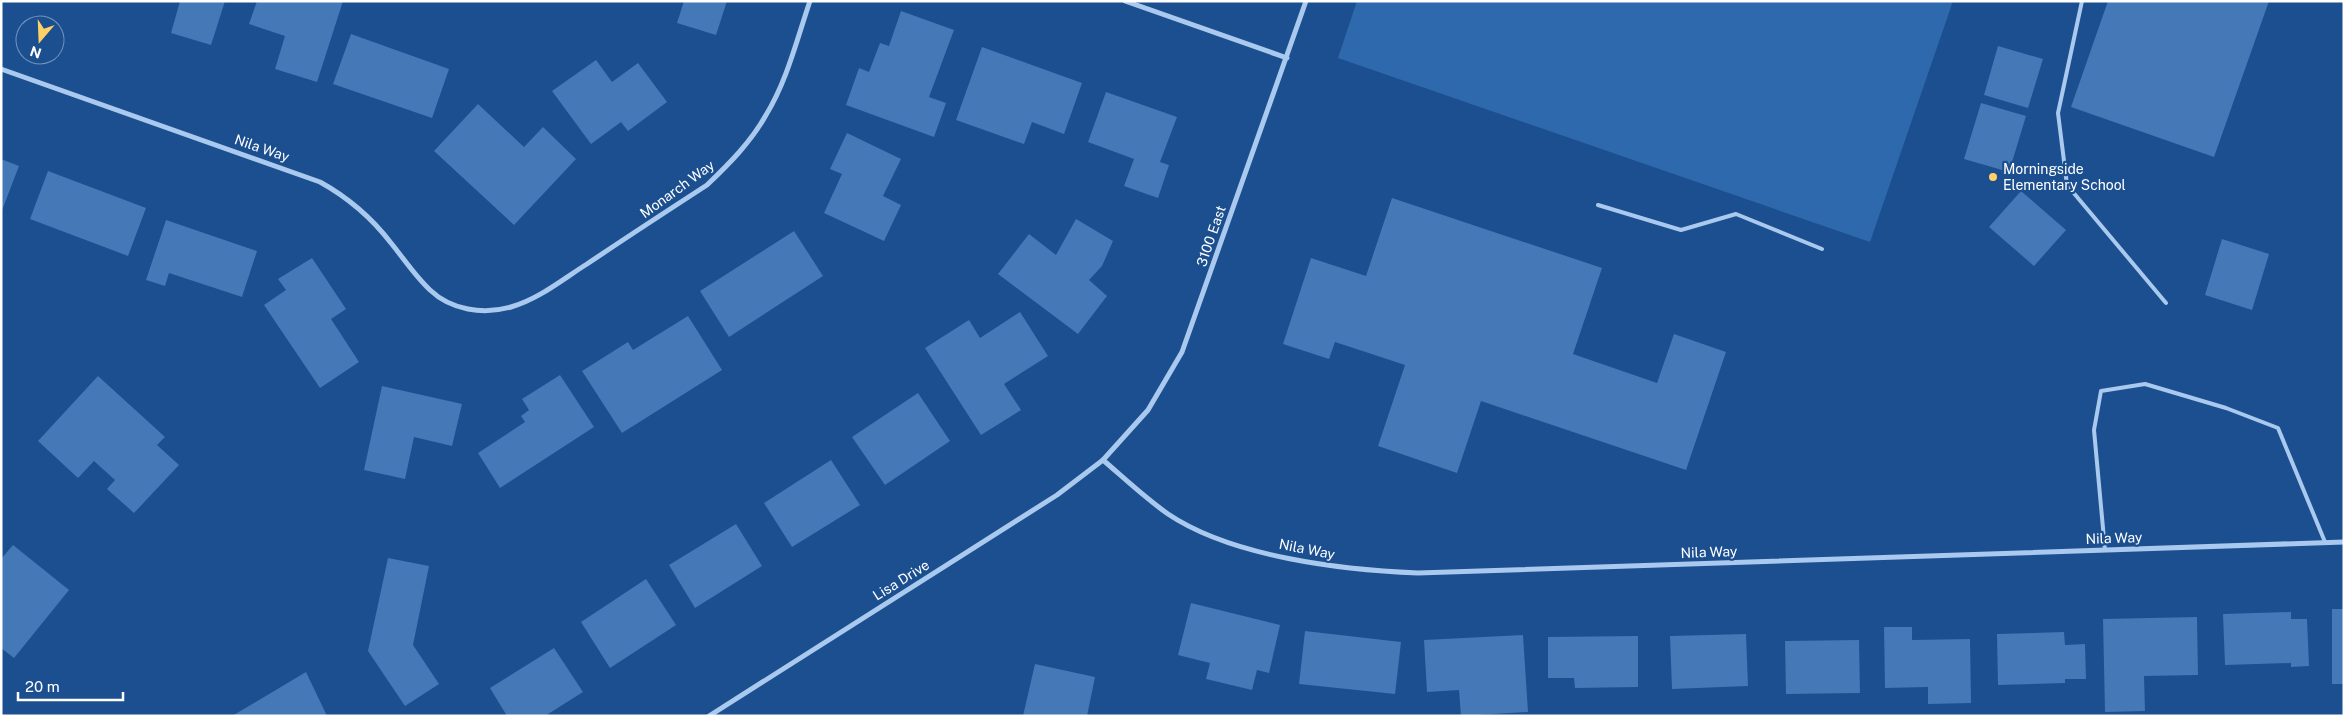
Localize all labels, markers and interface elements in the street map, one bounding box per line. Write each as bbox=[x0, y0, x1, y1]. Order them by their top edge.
north arrow bbox=[15, 15, 65, 65]
text: N bbox=[28, 43, 44, 62]
street label: Nila Way bbox=[233, 131, 292, 165]
street label: Monarch Way bbox=[637, 156, 718, 221]
place label: Morningside Elementary School bbox=[2003, 161, 2126, 193]
marker: Morningside Elementary School bbox=[1987, 171, 1999, 183]
street label: 3100 East bbox=[1193, 203, 1229, 269]
street label: Nila Way bbox=[2085, 529, 2143, 547]
street label: Nila Way bbox=[1278, 536, 1337, 562]
street label: Nila Way bbox=[1680, 543, 1738, 561]
street label: Lisa Drive bbox=[870, 556, 932, 604]
scale bar bbox=[18, 670, 122, 702]
text: 20 m bbox=[25, 678, 60, 695]

